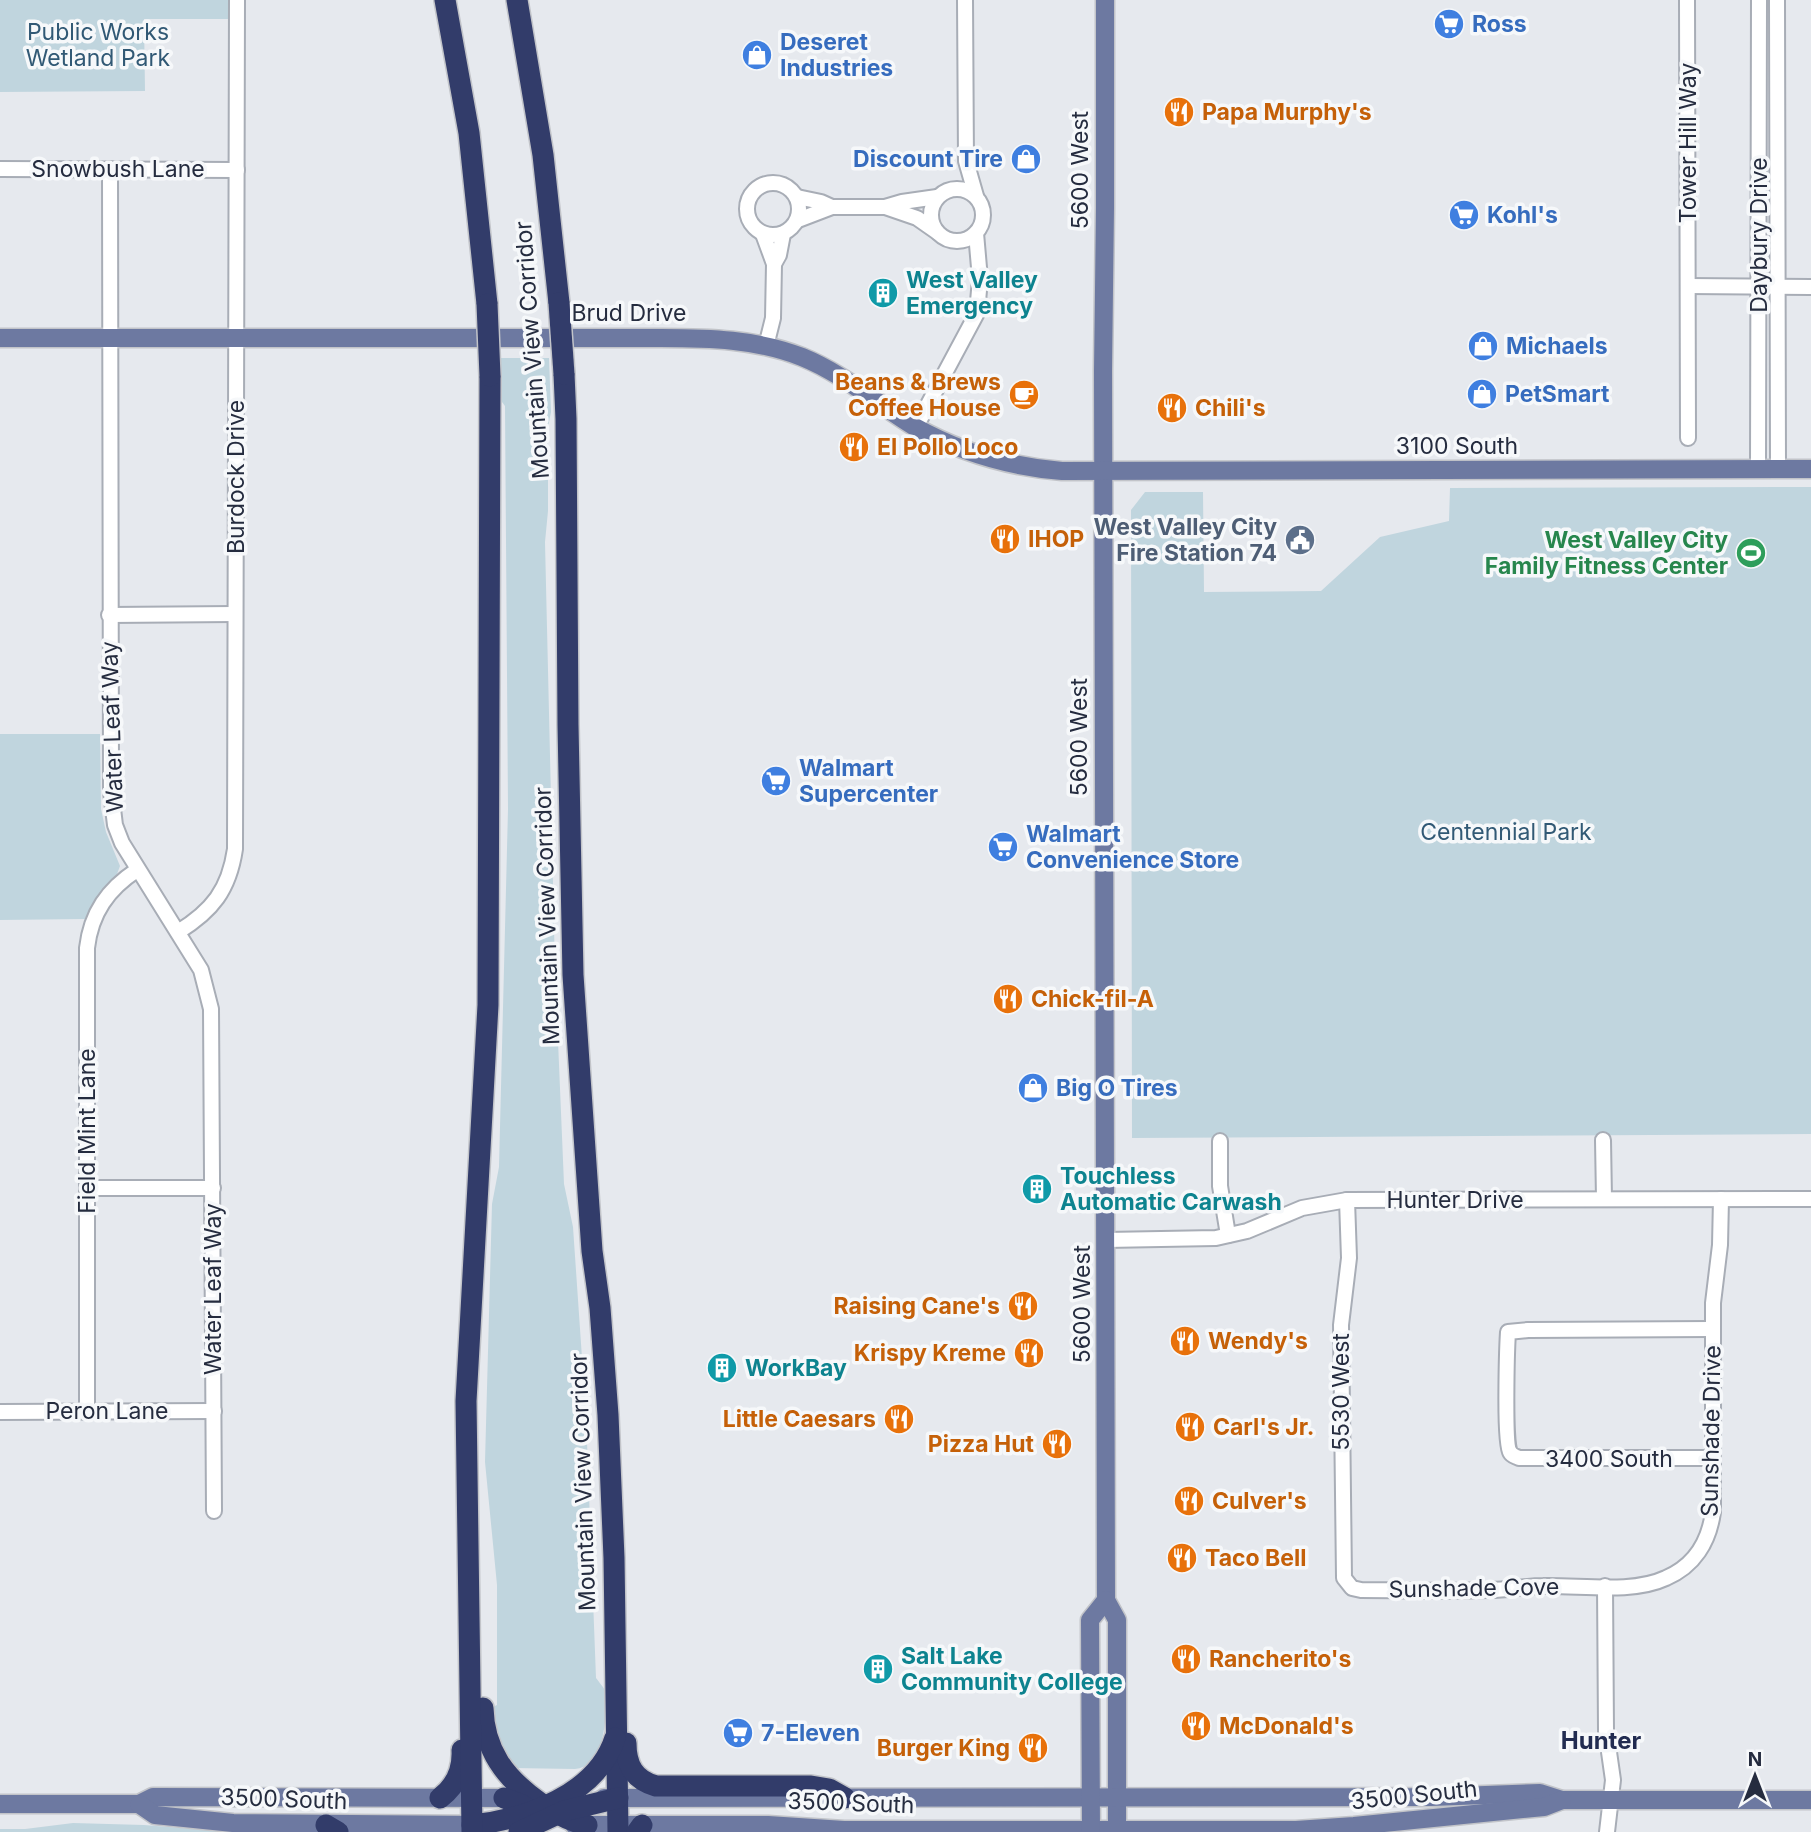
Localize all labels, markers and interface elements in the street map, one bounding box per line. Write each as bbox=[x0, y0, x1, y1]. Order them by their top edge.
supermarket icon: Ross bbox=[1432, 7, 1466, 41]
place label: Ross bbox=[1472, 10, 1527, 38]
park label: Public Works Wetland Park bbox=[26, 18, 171, 72]
place label: Deseret Industries bbox=[780, 28, 893, 82]
shop icon: Deseret Industries bbox=[740, 38, 774, 72]
street label: Tower Hill Way bbox=[1674, 63, 1702, 223]
restaurant icon: Papa Murphy's bbox=[1162, 95, 1196, 129]
place label: Papa Murphy's bbox=[1202, 98, 1372, 126]
street label: 5600 West bbox=[1066, 110, 1094, 229]
shop icon: Discount Tire bbox=[1009, 142, 1043, 176]
place label: Discount Tire bbox=[853, 145, 1003, 173]
street label: Snowbush Lane bbox=[31, 155, 205, 183]
street label: Daybury Drive bbox=[1745, 157, 1773, 313]
supermarket icon: Kohl's bbox=[1447, 198, 1481, 232]
place label: Kohl's bbox=[1487, 201, 1558, 229]
street label: Mountain View Corridor bbox=[509, 220, 555, 480]
place label: West Valley Emergency bbox=[906, 266, 1038, 320]
building icon: West Valley Emergency bbox=[866, 276, 900, 310]
street label: Brud Drive bbox=[572, 299, 686, 327]
shop icon: Michaels bbox=[1466, 329, 1500, 363]
place label: Michaels bbox=[1506, 332, 1608, 360]
place label: Beans & Brews Coffee House bbox=[835, 368, 1001, 422]
shop icon: PetSmart bbox=[1465, 377, 1499, 411]
cafe icon: Beans & Brews Coffee House bbox=[1007, 378, 1041, 412]
place label: PetSmart bbox=[1505, 380, 1610, 408]
restaurant icon: Chili's bbox=[1155, 391, 1189, 425]
place label: Chili's bbox=[1195, 394, 1266, 422]
street label: Burdock Drive bbox=[222, 400, 250, 554]
restaurant icon: El Pollo Loco bbox=[837, 430, 871, 464]
street label: 3100 South bbox=[1396, 432, 1518, 460]
place label: El Pollo Loco bbox=[877, 433, 1018, 461]
place label: West Valley City Fire Station 74 bbox=[1094, 513, 1277, 567]
restaurant icon: IHOP bbox=[988, 522, 1022, 556]
public building icon: West Valley City Fire Station 74 bbox=[1283, 523, 1317, 557]
place label: IHOP bbox=[1028, 525, 1084, 553]
place label: West Valley City Family Fitness Center bbox=[1485, 526, 1728, 580]
sports icon: West Valley City Family Fitness Center bbox=[1734, 536, 1768, 570]
street label: Water Leaf Way bbox=[95, 641, 129, 813]
street label: 5600 West bbox=[1065, 677, 1093, 796]
place label: Walmart Supercenter bbox=[799, 754, 938, 808]
supermarket icon: Walmart Supercenter bbox=[759, 764, 793, 798]
street label: Mountain View Corridor bbox=[528, 786, 566, 1046]
park label: Centennial Park bbox=[1420, 818, 1592, 846]
place label: Walmart Convenience Store bbox=[1026, 820, 1239, 874]
supermarket icon: Walmart Convenience Store bbox=[986, 830, 1020, 864]
restaurant icon: Chick-fil-A bbox=[991, 982, 1025, 1016]
place label: Chick-fil-A bbox=[1031, 985, 1154, 1013]
street label: Field Mint Lane bbox=[73, 1048, 101, 1214]
shop icon: Big O Tires bbox=[1016, 1071, 1050, 1105]
place label: Big O Tires bbox=[1056, 1074, 1178, 1102]
place label: Touchless Automatic Carwash bbox=[1060, 1162, 1282, 1216]
building icon: Touchless Automatic Carwash bbox=[1020, 1172, 1054, 1206]
street label: Hunter Drive bbox=[1386, 1186, 1524, 1214]
street label: Water Leaf Way bbox=[199, 1203, 227, 1375]
street label: 5600 West bbox=[1068, 1244, 1096, 1363]
restaurant icon: Raising Cane's bbox=[1006, 1289, 1040, 1323]
place label: Raising Cane's bbox=[834, 1292, 1000, 1320]
restaurant icon: Wendy's bbox=[1168, 1324, 1202, 1358]
place label: Wendy's bbox=[1208, 1327, 1308, 1355]
street label: 5530 West bbox=[1327, 1333, 1355, 1451]
restaurant icon: Krispy Kreme bbox=[1012, 1336, 1046, 1370]
place label: Krispy Kreme bbox=[854, 1339, 1006, 1367]
street label: Sunshade Drive bbox=[1696, 1345, 1726, 1517]
building icon: WorkBay bbox=[705, 1351, 739, 1385]
street label: Mountain View Corridor bbox=[564, 1352, 602, 1612]
place label: WorkBay bbox=[745, 1354, 847, 1382]
street label: Peron Lane bbox=[45, 1397, 169, 1425]
restaurant icon: Little Caesars bbox=[882, 1402, 916, 1436]
place label: Little Caesars bbox=[723, 1405, 876, 1433]
restaurant icon: Carl's Jr. bbox=[1173, 1410, 1207, 1444]
place label: Carl's Jr. bbox=[1213, 1413, 1314, 1441]
restaurant icon: Pizza Hut bbox=[1040, 1427, 1074, 1461]
place label: Pizza Hut bbox=[928, 1430, 1035, 1458]
street label: 3400 South bbox=[1545, 1445, 1673, 1473]
restaurant icon: Culver's bbox=[1172, 1484, 1206, 1518]
place label: Culver's bbox=[1212, 1487, 1307, 1515]
restaurant icon: Taco Bell bbox=[1165, 1541, 1199, 1575]
place label: Taco Bell bbox=[1205, 1544, 1307, 1572]
street label: Sunshade Cove bbox=[1388, 1573, 1560, 1603]
place label: Salt Lake Community College bbox=[901, 1642, 1123, 1696]
restaurant icon: Rancherito's bbox=[1169, 1642, 1203, 1676]
place label: Rancherito's bbox=[1209, 1645, 1351, 1673]
building icon: Salt Lake Community College bbox=[861, 1652, 895, 1686]
restaurant icon: McDonald's bbox=[1179, 1709, 1213, 1743]
place label: McDonald's bbox=[1219, 1712, 1354, 1740]
supermarket icon: 7-Eleven bbox=[721, 1716, 755, 1750]
place label: 7-Eleven bbox=[761, 1719, 860, 1747]
district label: Hunter bbox=[1561, 1726, 1641, 1755]
restaurant icon: Burger King bbox=[1016, 1731, 1050, 1765]
place label: Burger King bbox=[877, 1734, 1010, 1762]
north arrow bbox=[1720, 1741, 1790, 1811]
text: N bbox=[1748, 1748, 1762, 1771]
street label: 3500 South bbox=[1349, 1774, 1479, 1816]
street label: 3500 South bbox=[220, 1783, 348, 1815]
street label: 3500 South bbox=[787, 1787, 915, 1819]

